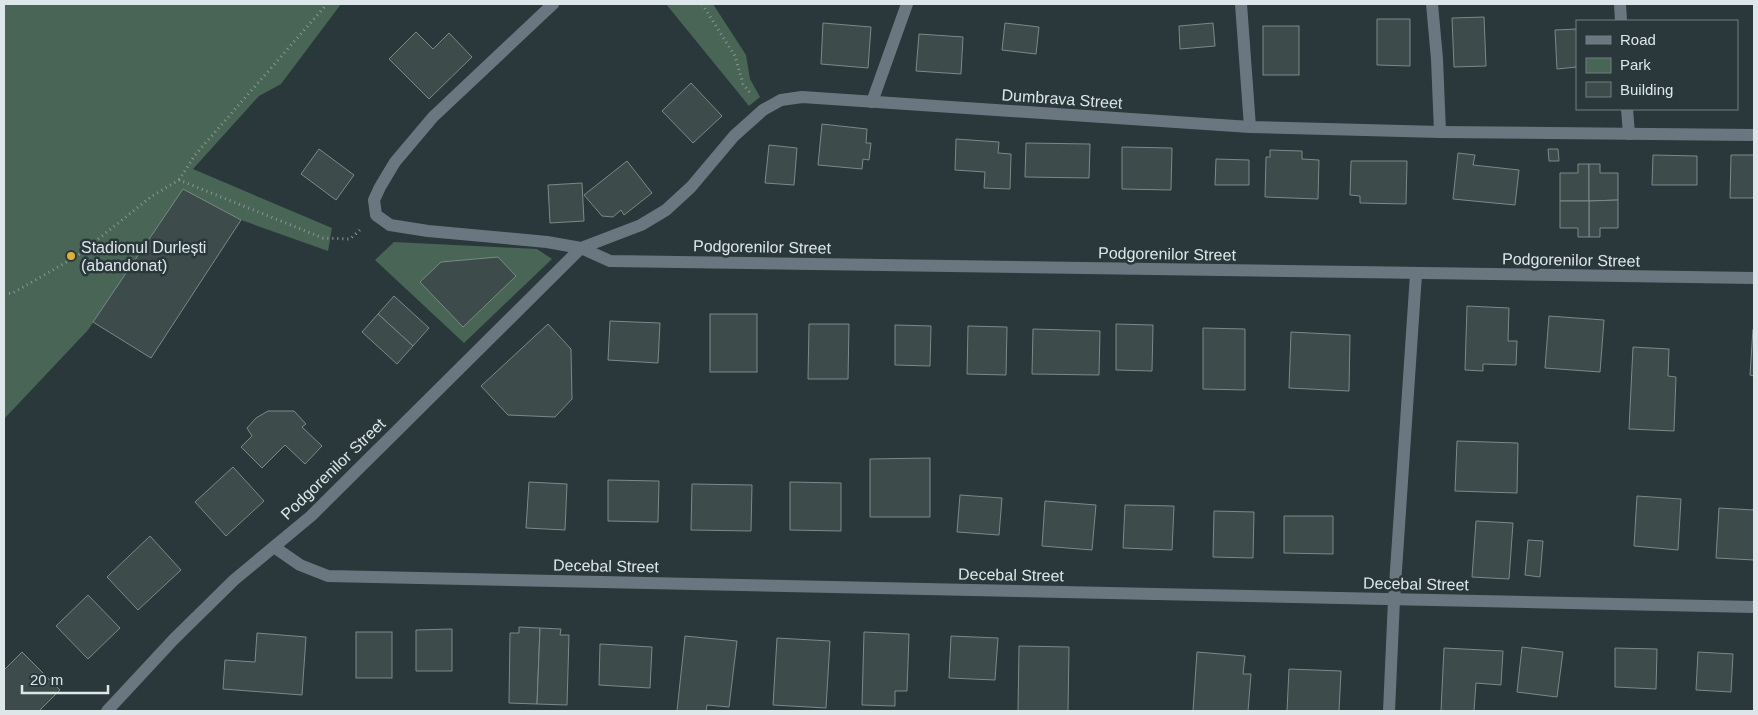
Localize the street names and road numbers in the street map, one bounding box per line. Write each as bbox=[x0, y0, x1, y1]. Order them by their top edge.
street label: Dumbrava Street bbox=[1001, 86, 1123, 112]
street label: Podgorenilor Street bbox=[693, 237, 832, 257]
street label: Podgorenilor Street bbox=[1098, 244, 1237, 264]
street label: Podgorenilor Street bbox=[1502, 250, 1641, 270]
street label: Podgorenilor Street bbox=[278, 415, 389, 523]
street label: Decebal Street bbox=[553, 557, 660, 575]
street label: Decebal Street bbox=[958, 566, 1065, 584]
street label: Decebal Street bbox=[1363, 575, 1470, 593]

